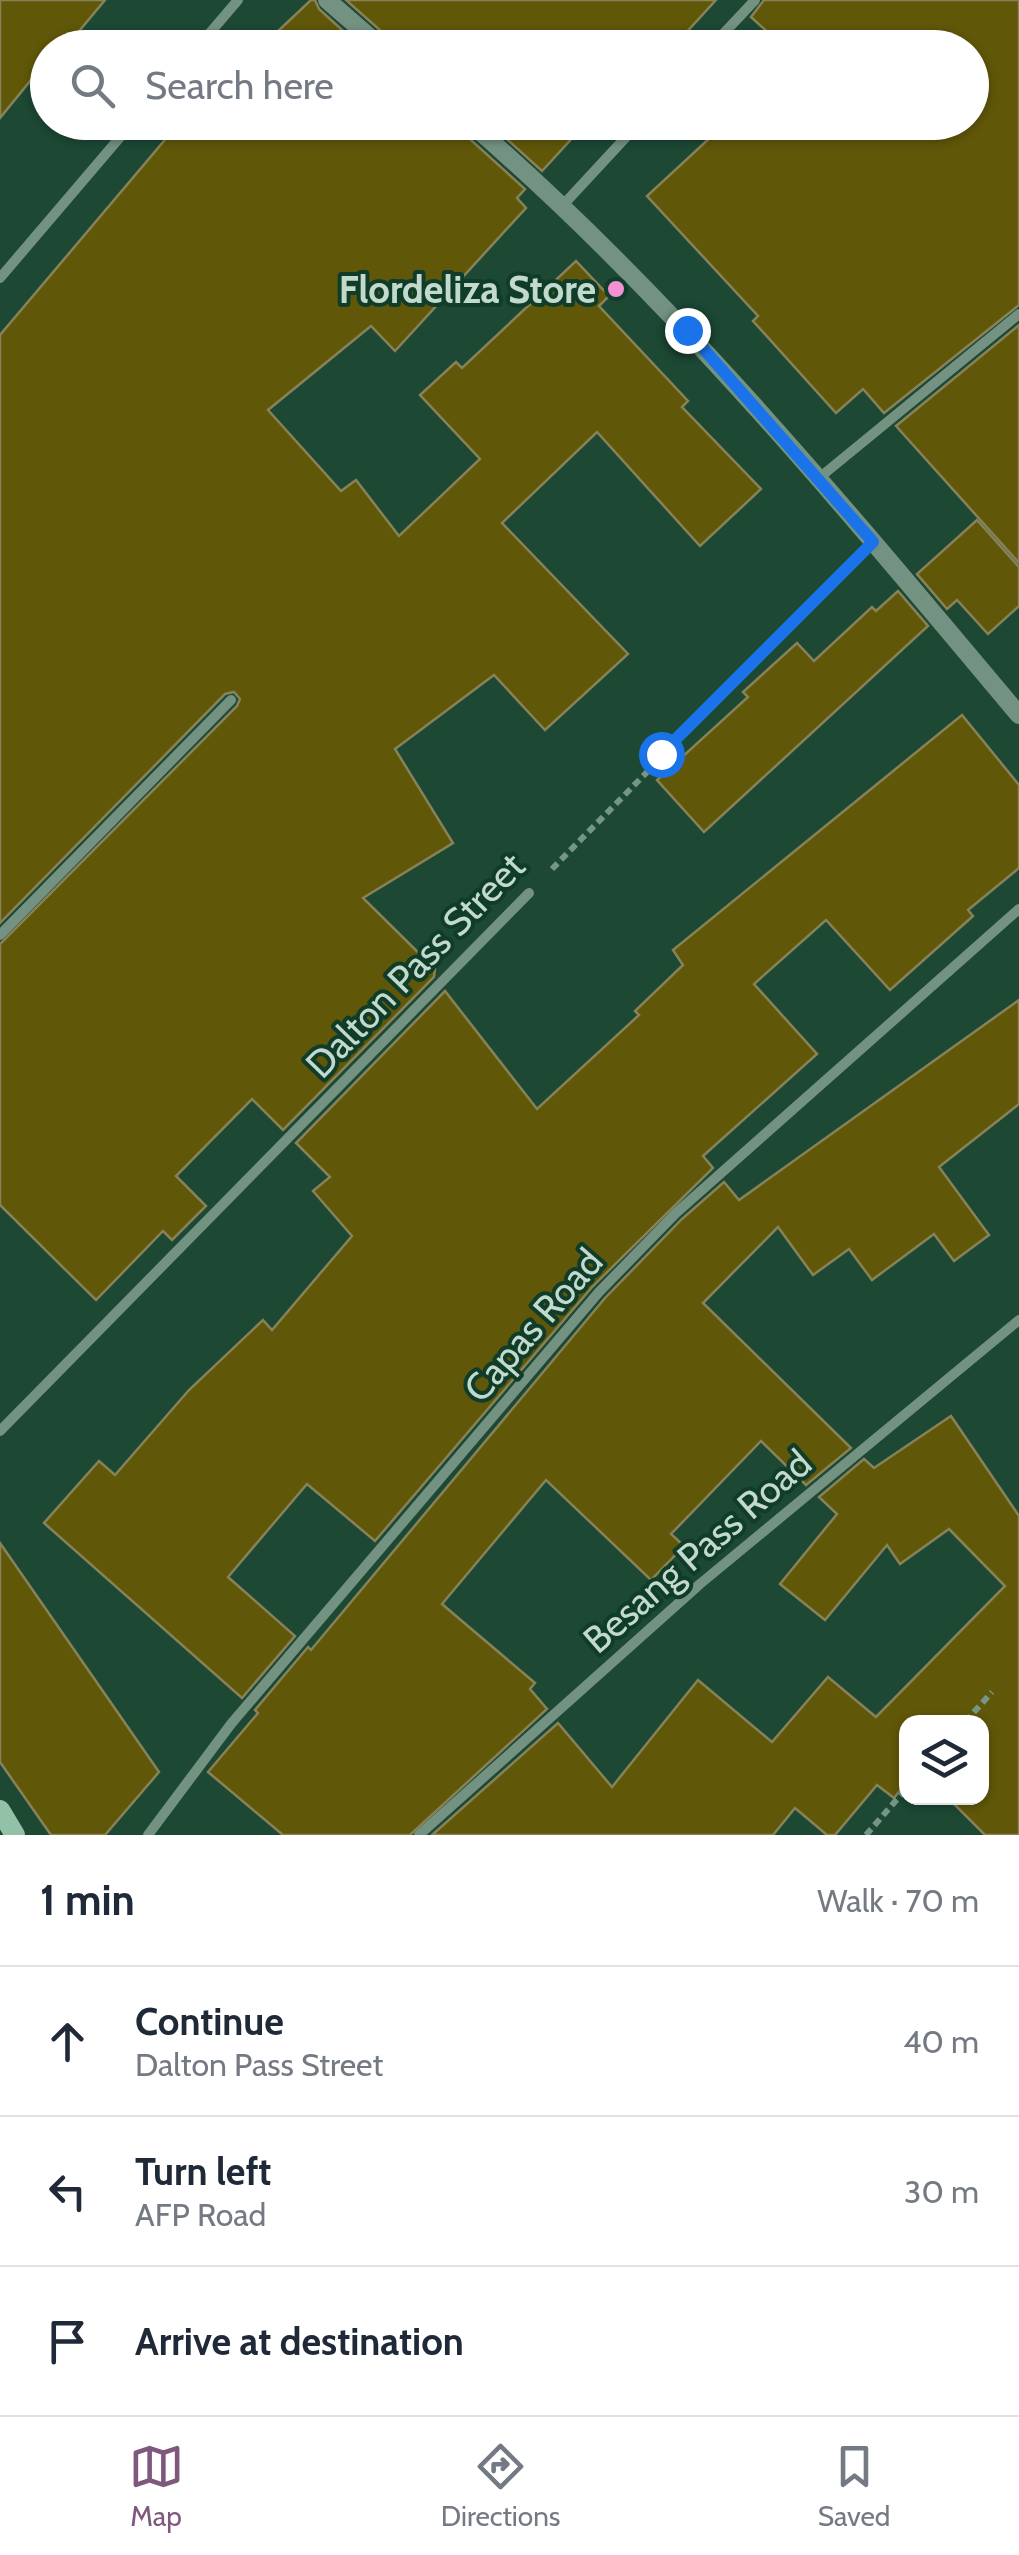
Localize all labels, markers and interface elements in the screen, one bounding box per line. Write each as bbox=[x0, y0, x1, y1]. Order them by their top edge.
search box bbox=[30, 30, 989, 140]
icon: search bbox=[65, 58, 120, 113]
text: Search here bbox=[145, 62, 334, 109]
place label: Flordeliza Store bbox=[339, 266, 596, 313]
marker: Flordeliza Store bbox=[605, 278, 627, 300]
route end bbox=[665, 308, 711, 354]
route start bbox=[639, 732, 685, 778]
street label: Dalton Pass Street bbox=[296, 843, 534, 1087]
street label: Capas Road bbox=[454, 1239, 612, 1411]
street label: Besang Pass Road bbox=[573, 1439, 821, 1663]
map controls bbox=[899, 1715, 989, 1805]
button: layers bbox=[899, 1715, 989, 1805]
text: 1 min bbox=[40, 1874, 135, 1926]
text: Walk · 70 m bbox=[817, 1881, 979, 1920]
text: Continue bbox=[135, 1998, 284, 2045]
icon: ahead bbox=[40, 2014, 95, 2069]
text: 40 m bbox=[903, 2022, 979, 2061]
text: Dalton Pass Street bbox=[135, 2045, 383, 2084]
text: Turn left bbox=[135, 2148, 271, 2195]
icon: left bbox=[40, 2164, 95, 2219]
text: 30 m bbox=[904, 2172, 979, 2211]
text: AFP Road bbox=[135, 2195, 266, 2234]
icon: arrive bbox=[40, 2314, 95, 2369]
text: Arrive at destination bbox=[135, 2318, 464, 2365]
tab: Map bbox=[129, 2439, 184, 2533]
tab: Directions bbox=[441, 2439, 560, 2533]
tab: Saved bbox=[818, 2439, 890, 2533]

